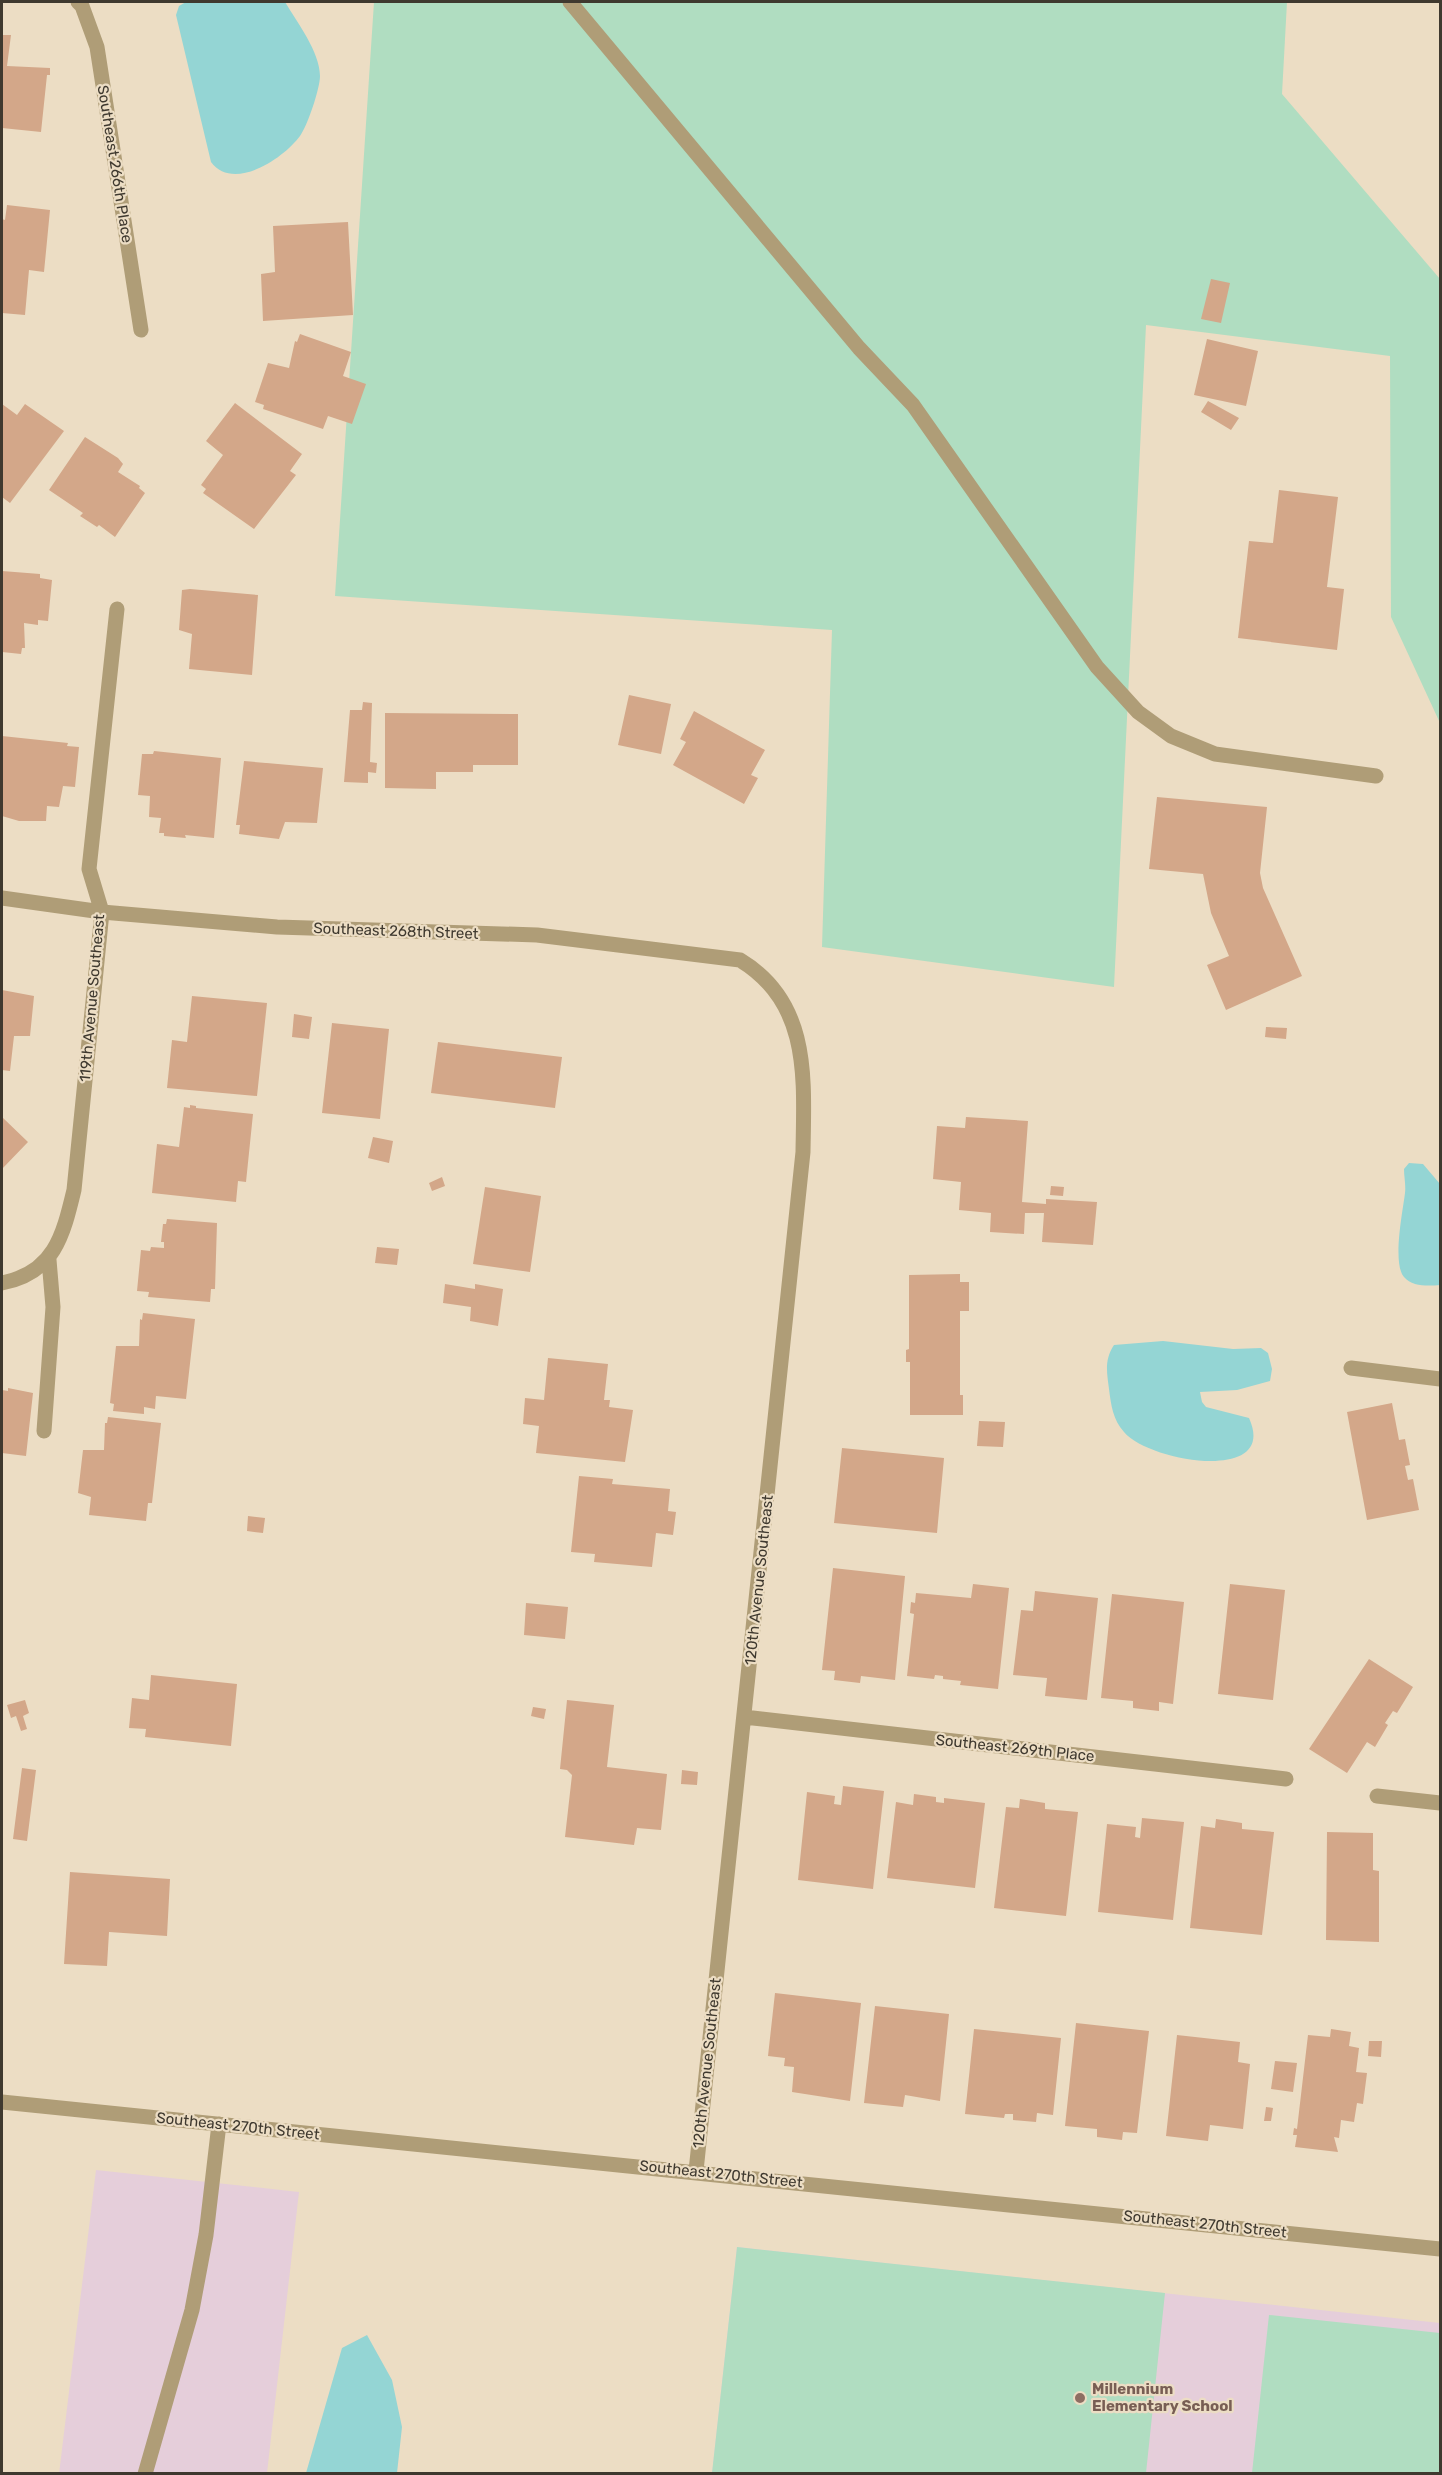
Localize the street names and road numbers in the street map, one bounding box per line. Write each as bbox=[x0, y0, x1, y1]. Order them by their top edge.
street label: Southeast 266th Place bbox=[94, 84, 136, 244]
street label: 119th Avenue Southeast bbox=[76, 913, 108, 1083]
street label: Southeast 268th Street bbox=[313, 919, 479, 943]
street label: 120th Avenue Southeast bbox=[741, 1494, 777, 1666]
street label: Southeast 269th Place bbox=[935, 1731, 1095, 1765]
street label: 120th Avenue Southeast bbox=[689, 1977, 725, 2149]
street label: Southeast 270th Street bbox=[156, 2108, 321, 2144]
street label: Southeast 270th Street bbox=[639, 2156, 804, 2192]
street label: Southeast 270th Street bbox=[1123, 2206, 1288, 2242]

